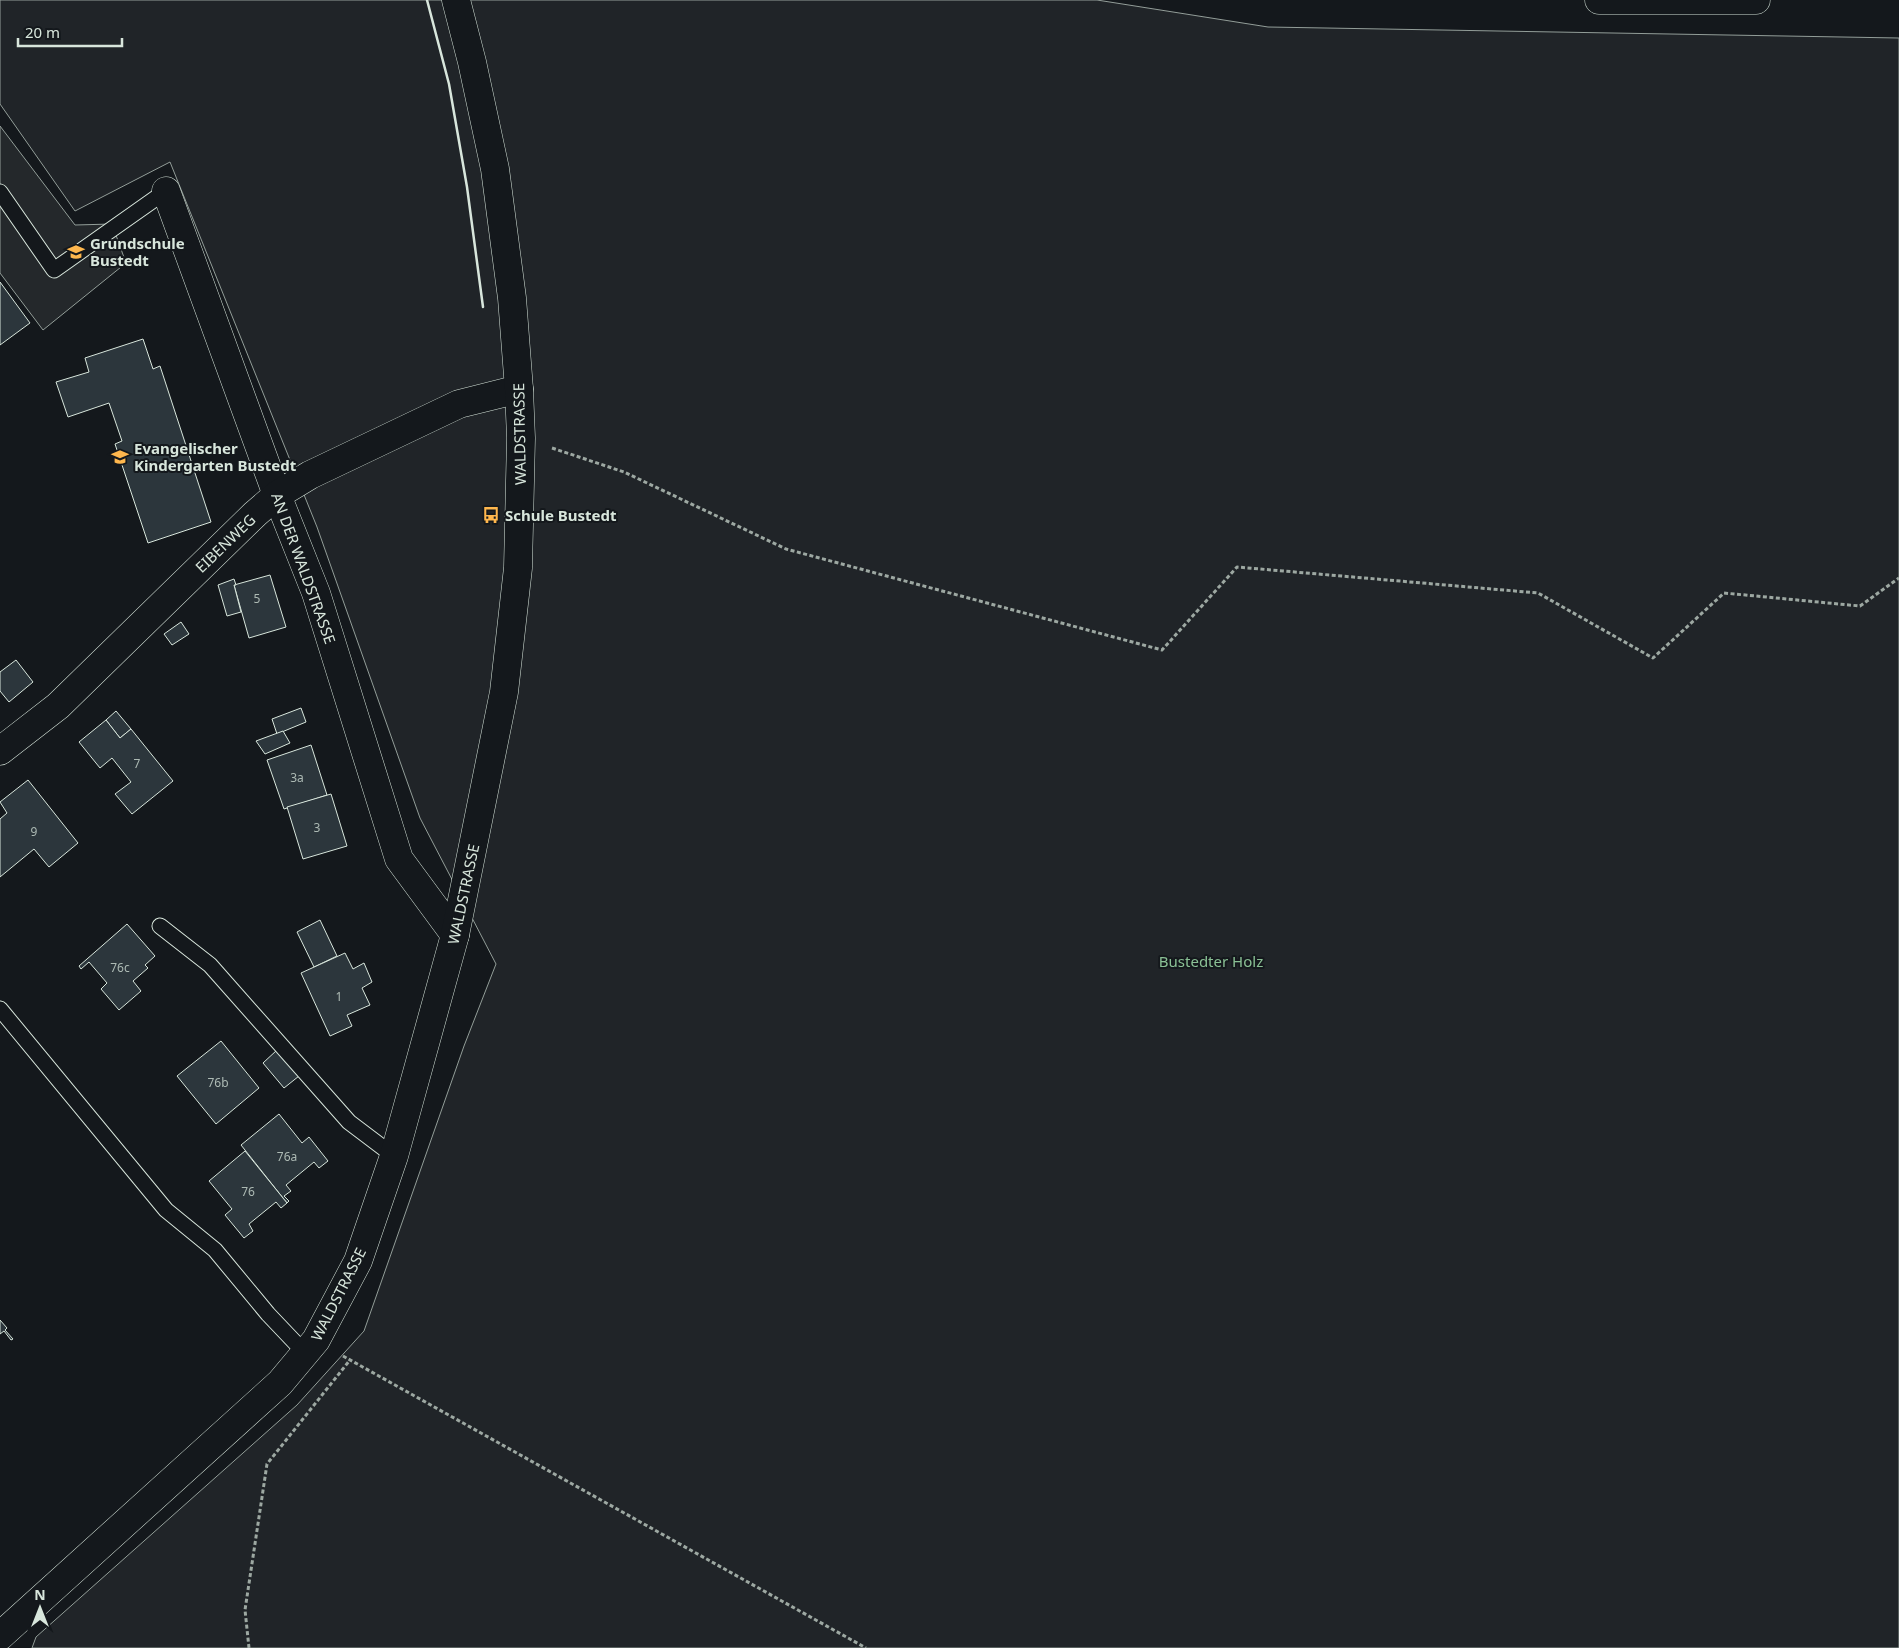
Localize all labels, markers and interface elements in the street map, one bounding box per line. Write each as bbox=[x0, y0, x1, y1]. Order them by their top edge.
scale bar bbox=[18, 15, 121, 47]
text: 20 m bbox=[25, 22, 60, 42]
place label: Grundschule Bustedt bbox=[90, 233, 185, 270]
school or university icon: Grundschule Bustedt bbox=[66, 242, 86, 262]
street label: WALDSTRASSE bbox=[508, 383, 530, 485]
place label: Evangelischer Kindergarten Bustedt bbox=[134, 438, 297, 475]
school or university icon: Evangelischer Kindergarten Bustedt bbox=[110, 447, 130, 467]
street label: AN DER WALDSTRASSE bbox=[267, 490, 341, 646]
bus stop icon: Schule Bustedt bbox=[481, 505, 501, 525]
place label: Schule Bustedt bbox=[505, 505, 617, 525]
street label: EIBENWEG bbox=[191, 509, 259, 577]
house number: 5 bbox=[254, 590, 261, 607]
house number: 7 bbox=[134, 755, 141, 772]
house number: 3a bbox=[290, 769, 304, 786]
house number: 3 bbox=[314, 819, 321, 836]
house number: 9 bbox=[31, 823, 38, 840]
street label: WALDSTRASSE bbox=[443, 842, 483, 946]
park label: Bustedter Holz bbox=[1159, 951, 1263, 971]
house number: 76c bbox=[110, 959, 130, 976]
house number: 1 bbox=[336, 988, 342, 1005]
house number: 76b bbox=[207, 1074, 229, 1091]
house number: 76a bbox=[277, 1148, 297, 1165]
house number: 76 bbox=[241, 1183, 255, 1200]
street label: WALDSTRASSE bbox=[306, 1244, 370, 1344]
north arrow bbox=[15, 1583, 65, 1633]
text: N bbox=[34, 1585, 46, 1604]

